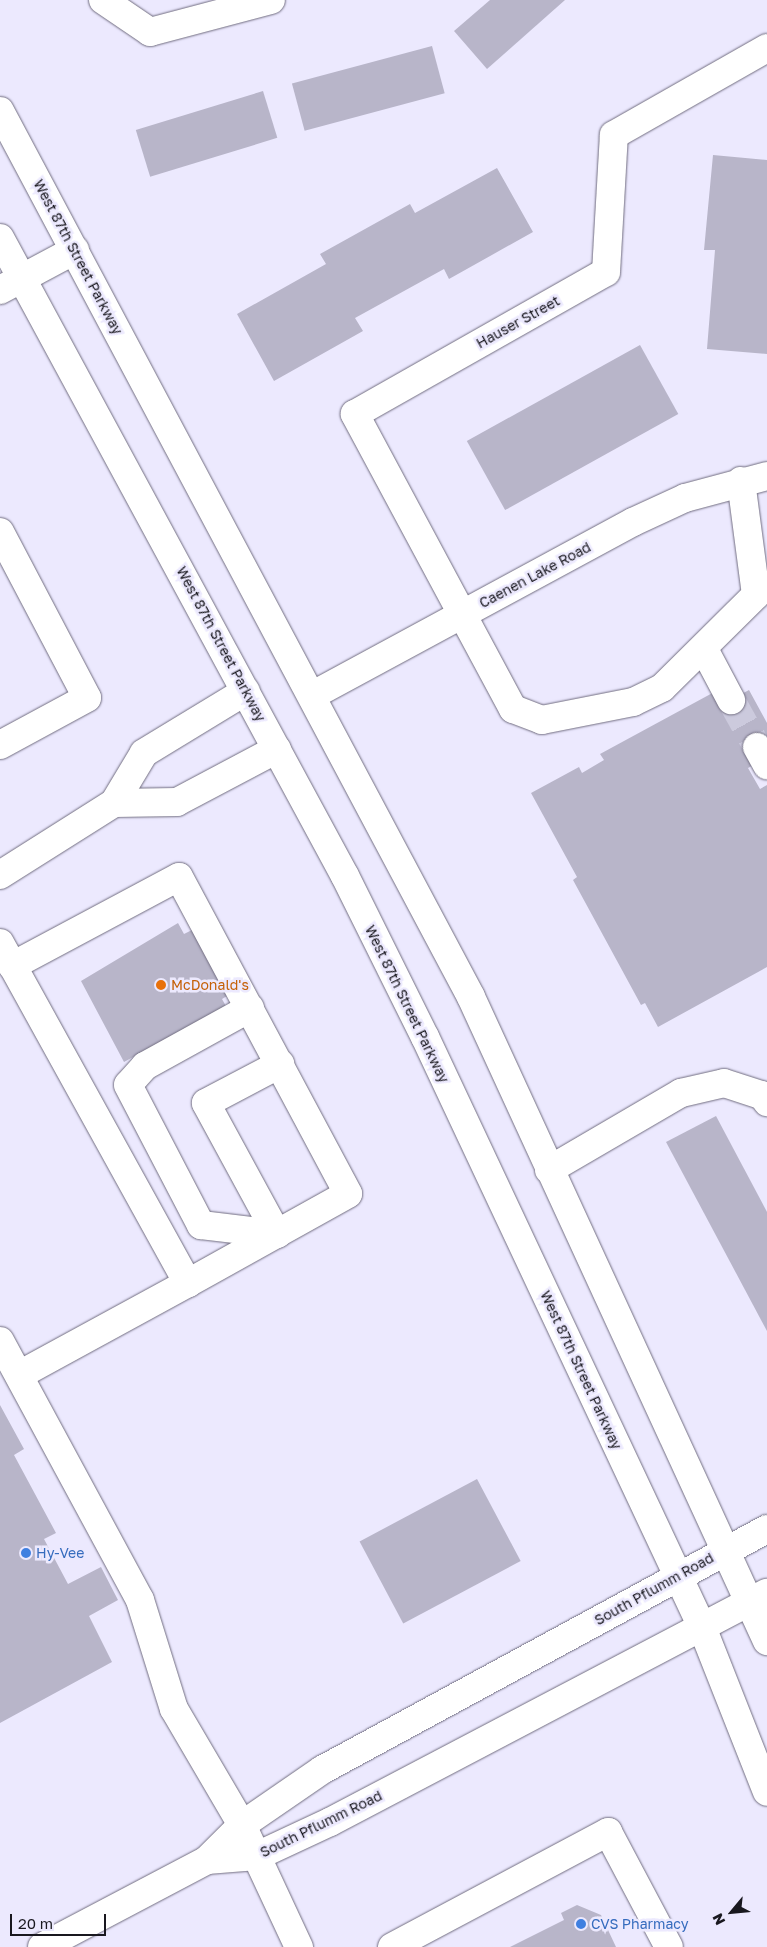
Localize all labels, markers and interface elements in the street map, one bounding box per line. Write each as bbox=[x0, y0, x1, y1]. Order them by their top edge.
street label: West 87th Street Parkway bbox=[30, 177, 126, 337]
street label: Hauser Street bbox=[473, 292, 563, 352]
street label: Caenen Lake Road bbox=[476, 538, 594, 612]
street label: West 87th Street Parkway bbox=[173, 564, 269, 724]
street label: West 87th Street Parkway bbox=[362, 923, 452, 1085]
place label: McDonald's bbox=[171, 977, 249, 993]
marker: McDonald's bbox=[155, 979, 167, 991]
street label: West 87th Street Parkway bbox=[537, 1288, 625, 1452]
place label: Hy-Vee bbox=[36, 1545, 84, 1561]
marker: Hy-Vee bbox=[20, 1547, 32, 1559]
street label: South Pflumm Road bbox=[592, 1549, 716, 1629]
street label: South Pflumm Road bbox=[257, 1787, 385, 1861]
north arrow bbox=[707, 1887, 757, 1937]
scale bar bbox=[12, 1904, 109, 1936]
text: N bbox=[708, 1911, 728, 1928]
text: 20 m bbox=[18, 1914, 53, 1932]
place label: CVS Pharmacy bbox=[591, 1916, 689, 1932]
marker: CVS Pharmacy bbox=[575, 1918, 587, 1930]

